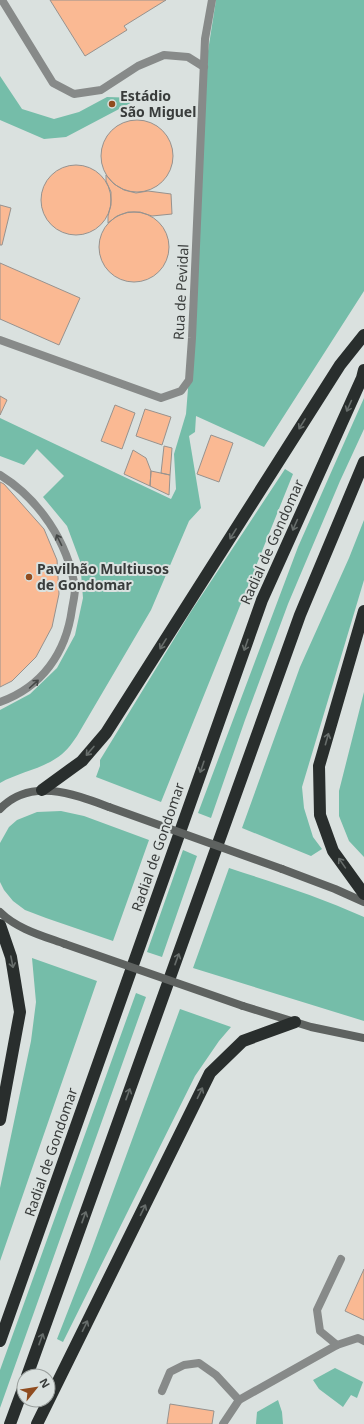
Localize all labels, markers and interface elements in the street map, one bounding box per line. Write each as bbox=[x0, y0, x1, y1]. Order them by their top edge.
place label: Estádio São Miguel bbox=[120, 86, 196, 121]
marker: Estádio São Miguel bbox=[107, 99, 117, 109]
street label: Rua de Pevidal bbox=[169, 244, 192, 340]
one-way arrow bbox=[345, 400, 352, 412]
one-way arrow bbox=[298, 418, 306, 430]
street label: Radial de Gondomar bbox=[235, 476, 308, 607]
one-way arrow bbox=[291, 518, 299, 530]
one-way arrow bbox=[228, 528, 236, 540]
one-way arrow bbox=[55, 535, 62, 547]
place label: Pavilhão Multiusos de Gondomar bbox=[37, 559, 169, 594]
marker: Pavilhão Multiusos de Gondomar bbox=[24, 572, 34, 582]
one-way arrow bbox=[159, 638, 167, 649]
one-way arrow bbox=[241, 638, 249, 650]
one-way arrow bbox=[29, 679, 39, 688]
one-way arrow bbox=[324, 732, 331, 745]
one-way arrow bbox=[86, 746, 95, 757]
one-way arrow bbox=[198, 761, 206, 773]
street label: Radial de Gondomar bbox=[127, 780, 189, 914]
one-way arrow bbox=[337, 857, 346, 868]
one-way arrow bbox=[173, 953, 181, 965]
one-way arrow bbox=[8, 955, 16, 968]
street label: Radial de Gondomar bbox=[20, 1085, 82, 1219]
one-way arrow bbox=[197, 1087, 204, 1099]
one-way arrow bbox=[125, 1088, 132, 1101]
one-way arrow bbox=[140, 1204, 147, 1216]
one-way arrow bbox=[81, 1211, 89, 1223]
one-way arrow bbox=[82, 1321, 89, 1333]
one-way arrow bbox=[37, 1334, 45, 1346]
north arrow bbox=[16, 1368, 56, 1408]
text: N bbox=[36, 1375, 54, 1390]

